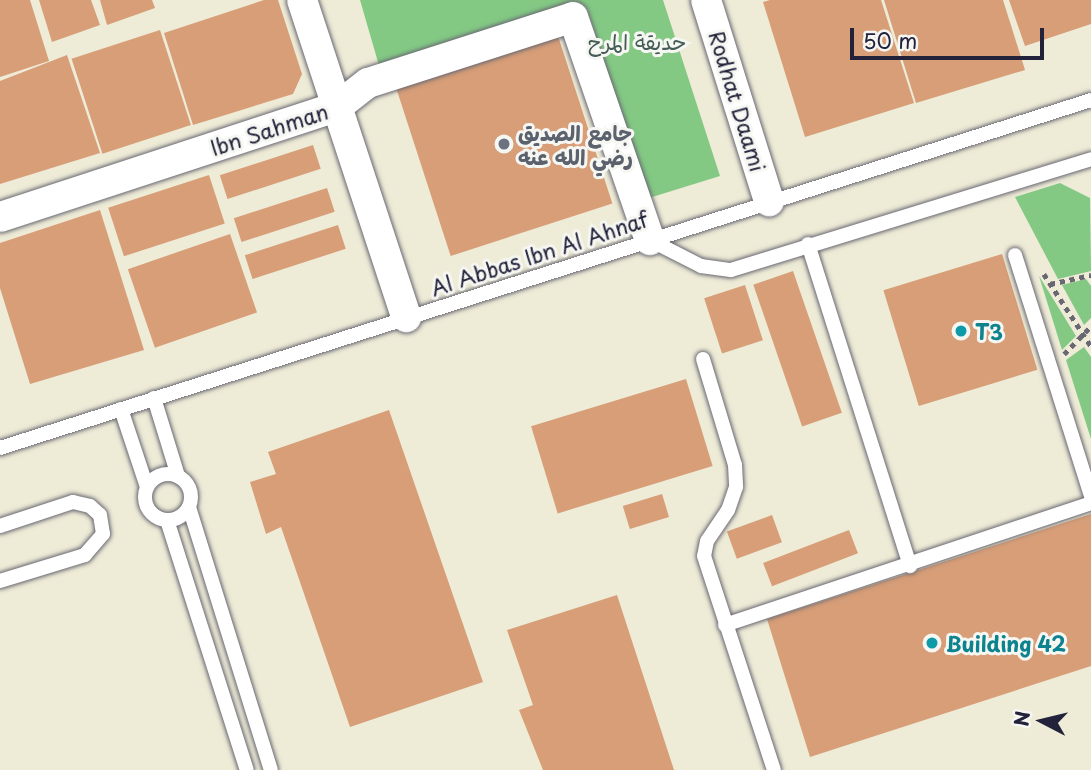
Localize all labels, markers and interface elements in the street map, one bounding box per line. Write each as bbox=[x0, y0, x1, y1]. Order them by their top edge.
scale bar bbox=[853, 14, 1047, 58]
text: 50 m bbox=[863, 24, 917, 56]
park label: حديقة المرح bbox=[588, 28, 686, 54]
street label: Rodhat Daami bbox=[705, 28, 771, 174]
street label: Ibn Sahman bbox=[207, 98, 331, 160]
place label: جامع الصديق رضي الله عنه bbox=[518, 119, 633, 169]
marker: جامع الصديق رضي الله عنه bbox=[496, 136, 512, 152]
street label: Al Abbas Ibn Al Ahnaf bbox=[427, 206, 651, 300]
place label: T3 bbox=[975, 318, 1003, 344]
marker: T3 bbox=[953, 323, 969, 339]
place label: Building 42 bbox=[946, 630, 1068, 656]
marker: Building 42 bbox=[924, 635, 940, 651]
north arrow bbox=[1007, 686, 1077, 756]
text: N bbox=[1006, 709, 1036, 728]

